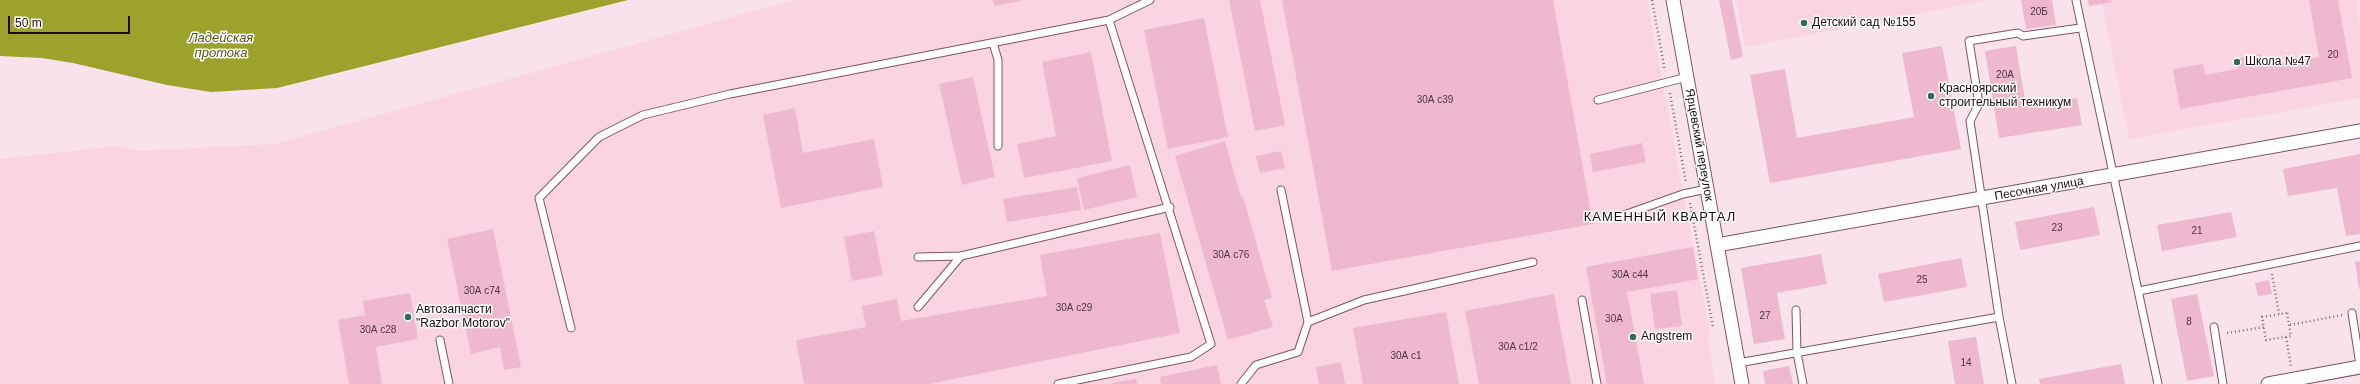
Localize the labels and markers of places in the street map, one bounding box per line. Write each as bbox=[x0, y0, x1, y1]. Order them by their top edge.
place label: Детский сад №155 bbox=[1812, 16, 1916, 30]
marker: Детский сад №155 bbox=[1799, 18, 1809, 28]
place label: Школа №47 bbox=[2245, 55, 2311, 69]
marker: Школа №47 bbox=[2232, 57, 2242, 67]
place label: Красноярский строительный техникум bbox=[1939, 82, 2071, 110]
marker: Красноярский строительный техникум bbox=[1926, 91, 1936, 101]
place label: Автозапчасти "Razbor Motorov" bbox=[416, 303, 510, 331]
marker: Автозапчасти "Razbor Motorov" bbox=[403, 312, 413, 322]
place label: Angstrem bbox=[1641, 330, 1692, 344]
marker: Angstrem bbox=[1628, 332, 1638, 342]

